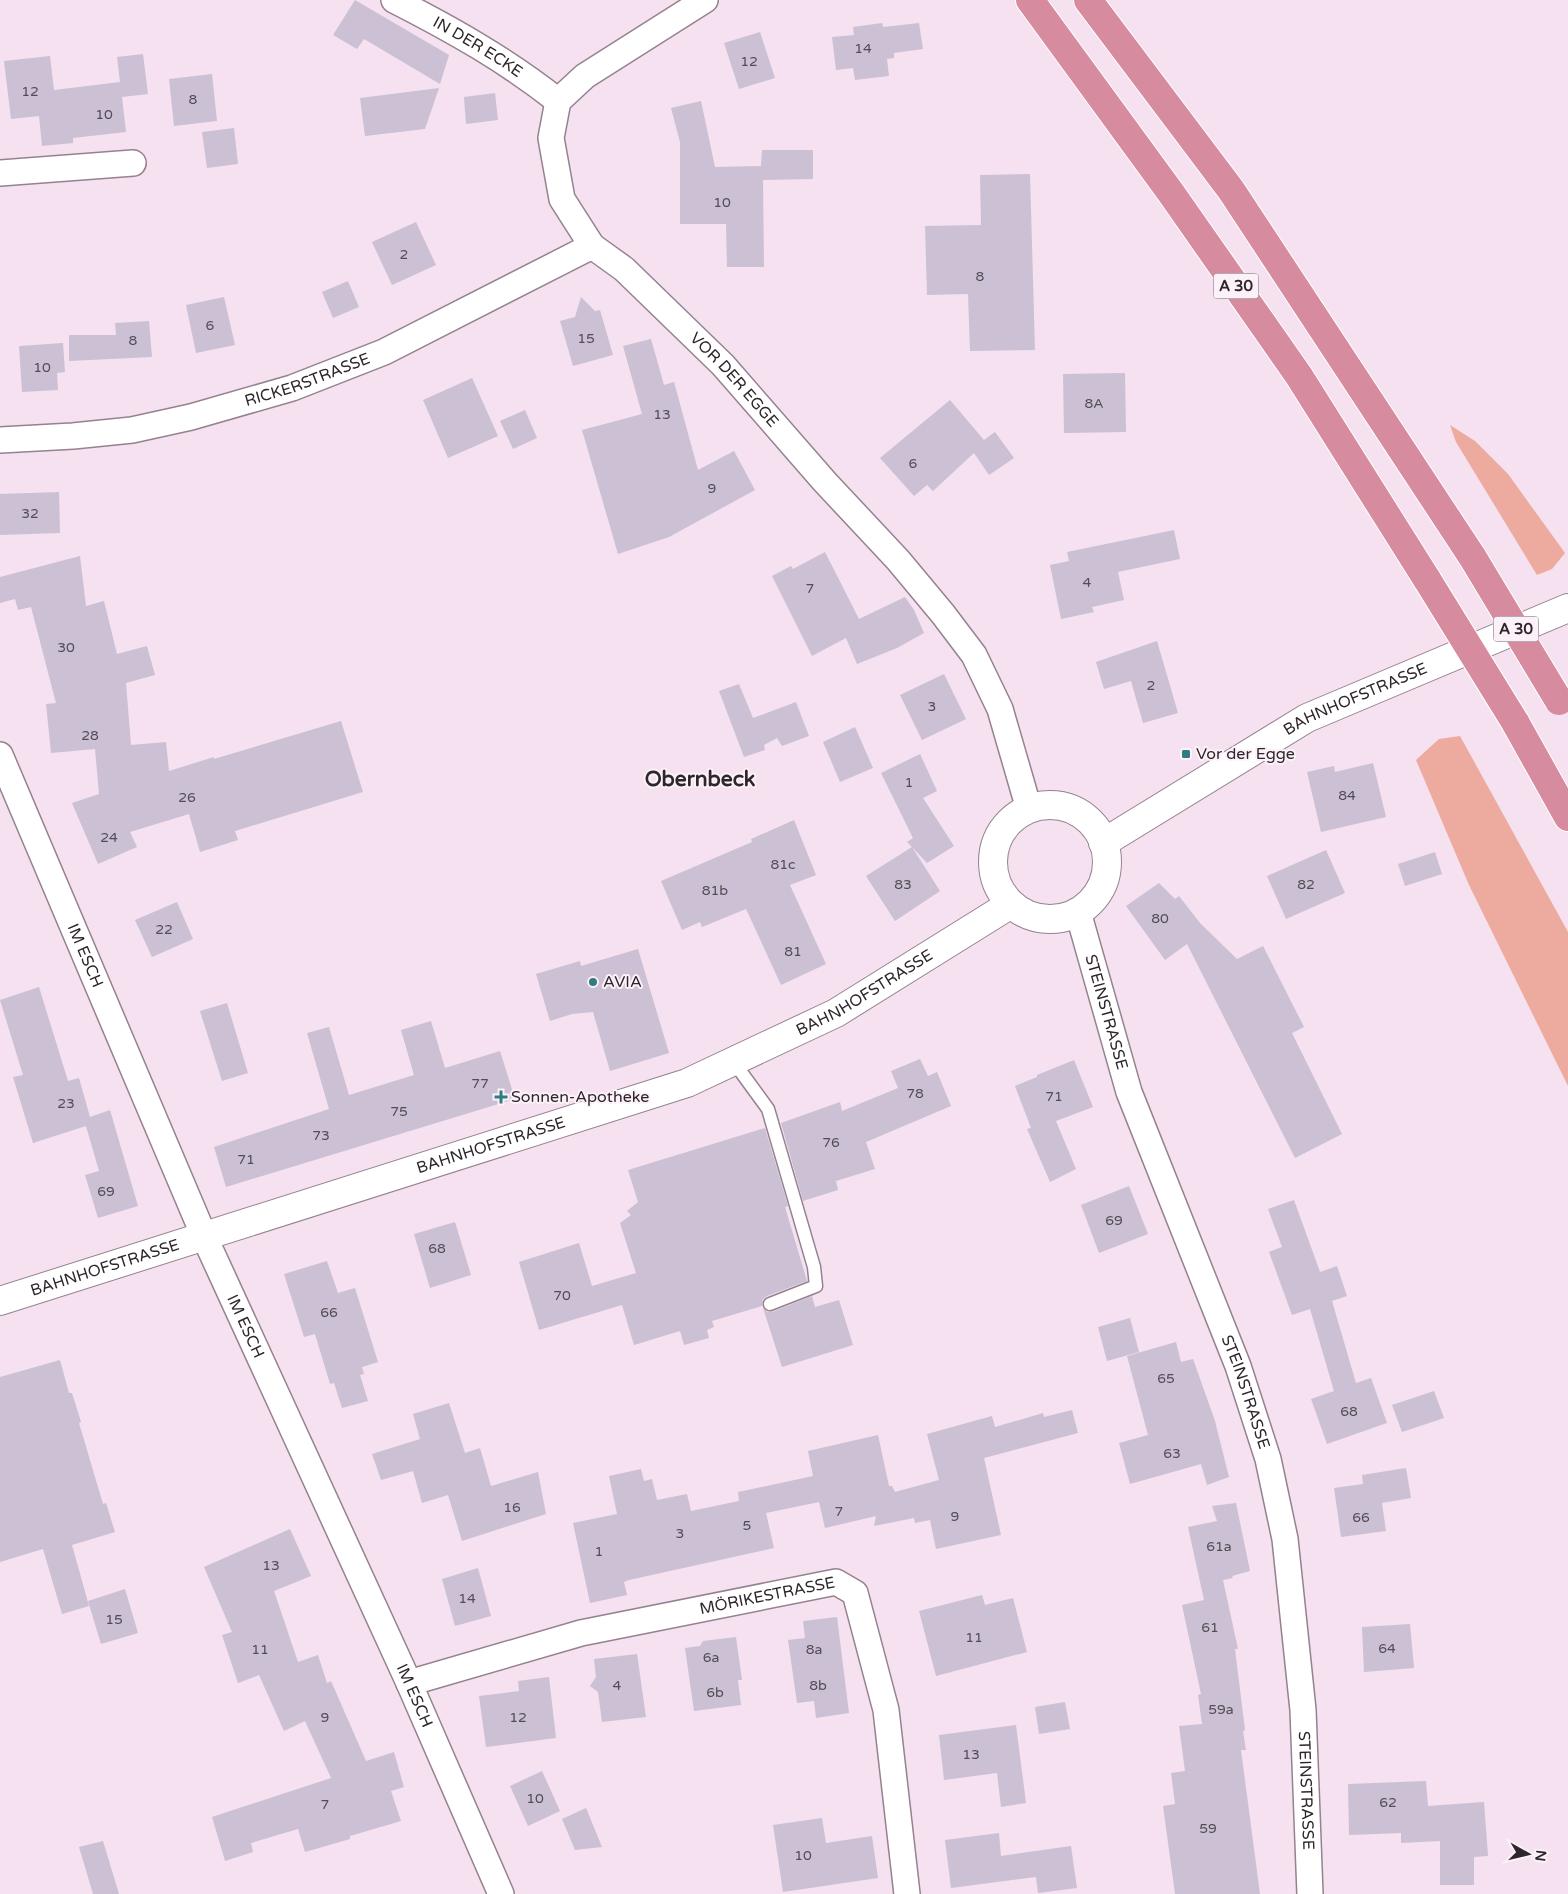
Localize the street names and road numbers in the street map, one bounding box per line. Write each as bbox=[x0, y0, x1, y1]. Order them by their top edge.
street label: IN DER ECKE bbox=[429, 12, 527, 82]
road number: A 30 bbox=[1214, 274, 1258, 298]
street label: VOR DER EGGE bbox=[686, 328, 783, 431]
street label: RICKERSTRASSE bbox=[242, 348, 373, 411]
road number: A 30 bbox=[1494, 616, 1538, 642]
street label: BAHNHOFSTRASSE bbox=[1280, 659, 1430, 740]
street label: IM ESCH bbox=[63, 921, 108, 991]
street label: BAHNHOFSTRASSE bbox=[793, 945, 937, 1040]
street label: STEINSTRASSE bbox=[1081, 952, 1132, 1072]
street label: BAHNHOFSTRASSE bbox=[414, 1112, 568, 1178]
street label: BAHNHOFSTRASSE bbox=[28, 1235, 182, 1301]
street label: IM ESCH bbox=[222, 1292, 269, 1361]
street label: STEINSTRASSE bbox=[1217, 1332, 1274, 1451]
street label: MÖRIKESTRASSE bbox=[698, 1572, 837, 1619]
street label: IM ESCH bbox=[392, 1661, 437, 1731]
street label: STEINSTRASSE bbox=[1294, 1731, 1318, 1850]

